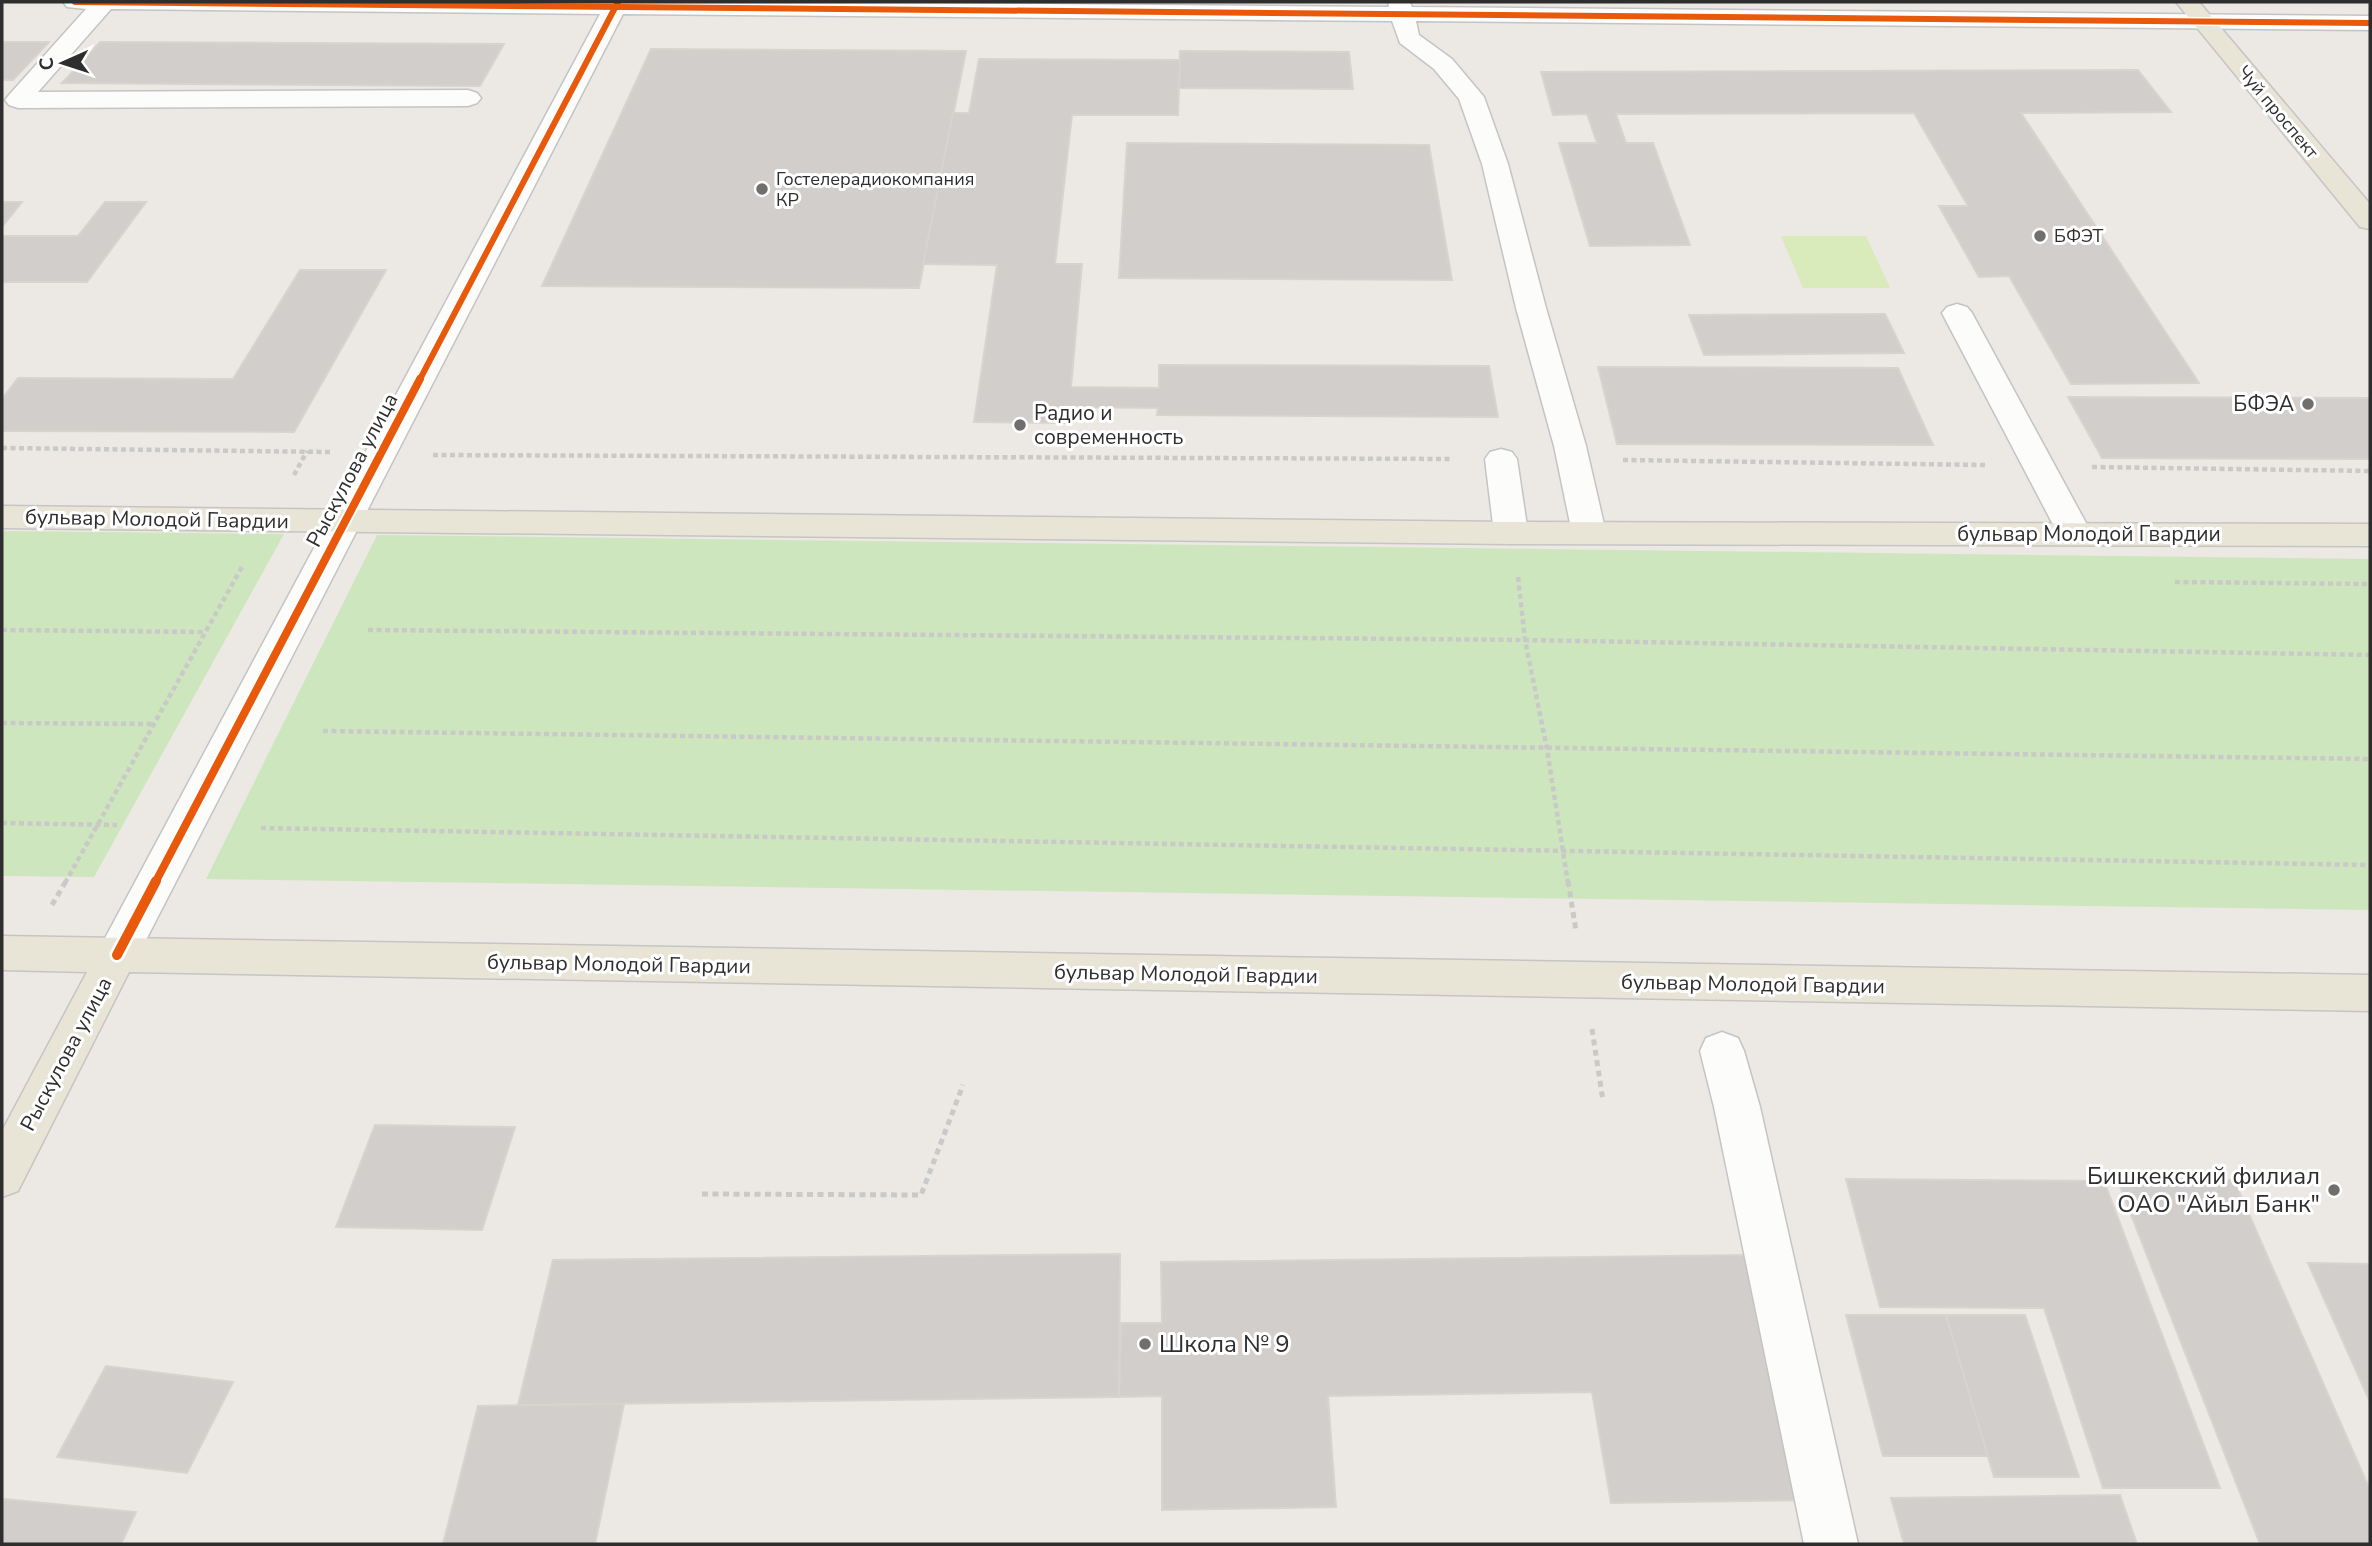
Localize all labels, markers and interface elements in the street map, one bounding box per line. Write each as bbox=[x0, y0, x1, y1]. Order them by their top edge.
north arrow bbox=[28, 28, 98, 98]
text: С bbox=[34, 57, 60, 71]
street label: Чуй проспект bbox=[2232, 60, 2324, 164]
place label: Гостелерадиокомпания КР bbox=[776, 167, 974, 212]
marker: Гостелерадиокомпания КР bbox=[754, 181, 770, 197]
place label: БФЭТ bbox=[2054, 224, 2103, 248]
marker: БФЭТ bbox=[2032, 228, 2048, 244]
street label: Рыскулова улица bbox=[300, 388, 404, 552]
place label: БФЭА bbox=[2233, 390, 2294, 418]
marker: БФЭА bbox=[2300, 396, 2316, 412]
place label: Радио и современность bbox=[1034, 399, 1183, 451]
marker: Радио и современность bbox=[1012, 417, 1028, 433]
street label: бульвар Молодой Гвардии bbox=[25, 503, 289, 535]
street label: бульвар Молодой Гвардии bbox=[1957, 520, 2221, 548]
street label: бульвар Молодой Гвардии bbox=[487, 948, 751, 980]
street label: бульвар Молодой Гвардии bbox=[1054, 958, 1318, 990]
street label: бульвар Молодой Гвардии bbox=[1621, 968, 1885, 1000]
street label: Рыскулова улица bbox=[14, 972, 118, 1136]
place label: Бишкекский филиал ОАО "Айыл Банк" bbox=[2087, 1160, 2320, 1220]
marker: Бишкекский филиал ОАО "Айыл Банк" bbox=[2326, 1182, 2342, 1198]
place label: Школа № 9 bbox=[1159, 1328, 1290, 1360]
marker: Школа № 9 bbox=[1137, 1336, 1153, 1352]

